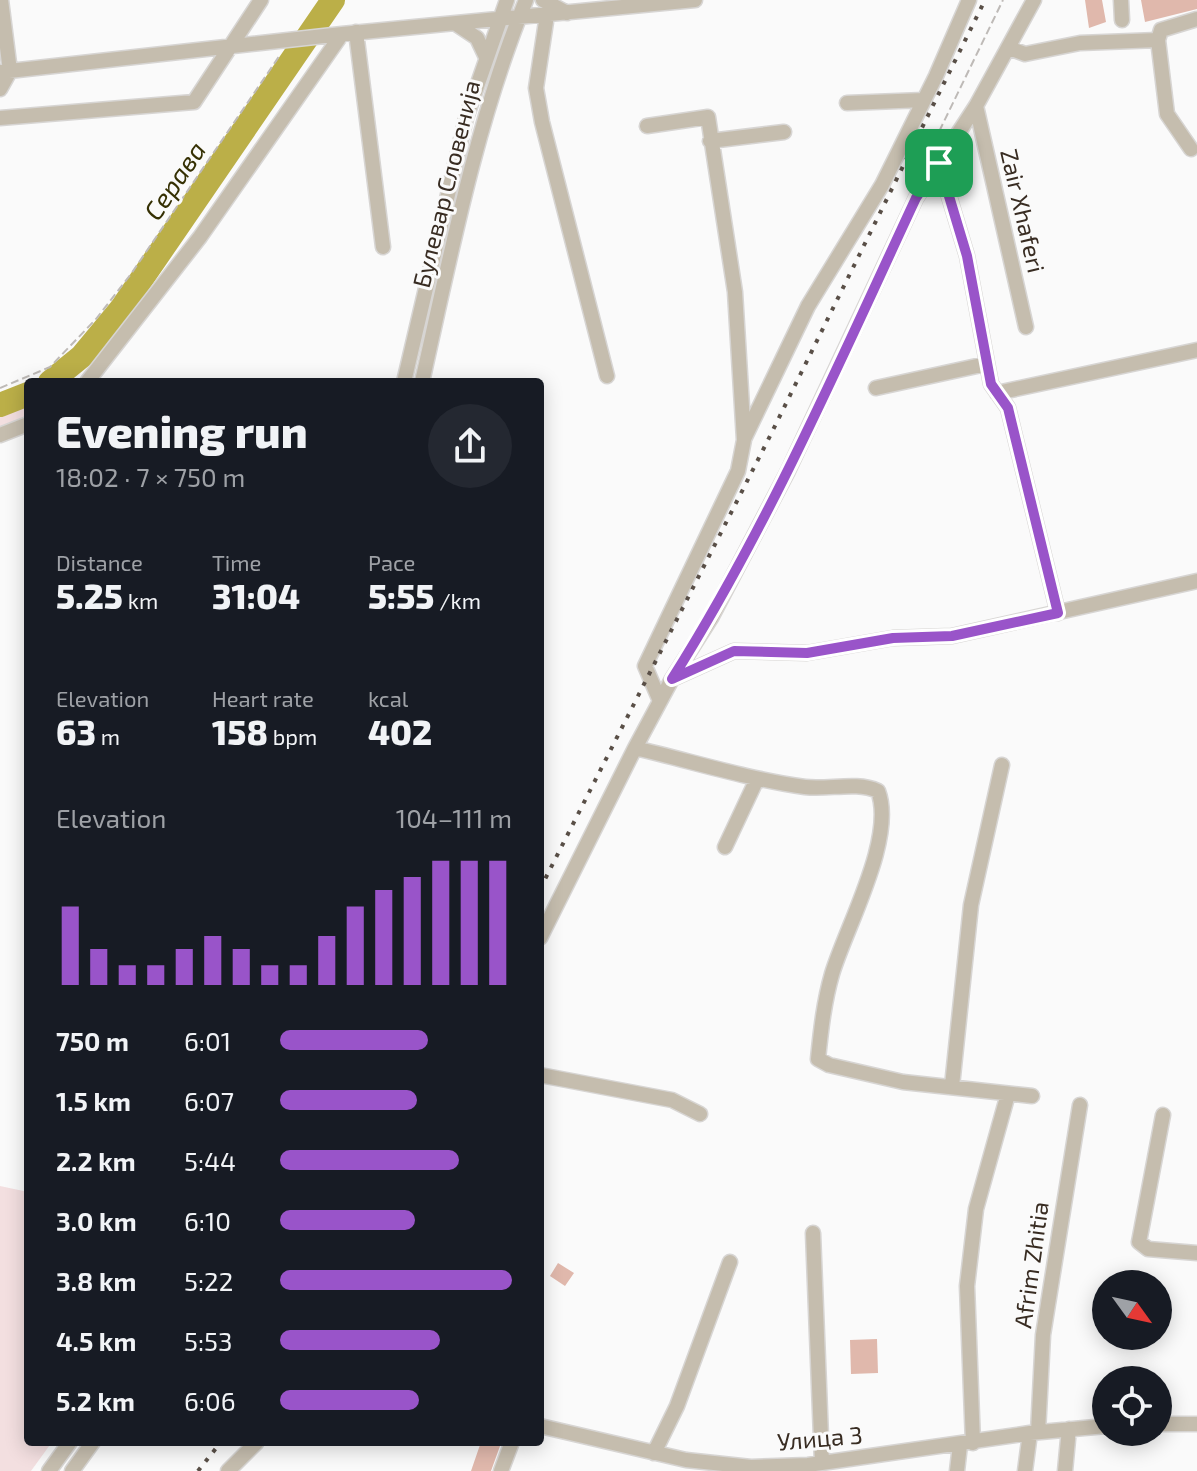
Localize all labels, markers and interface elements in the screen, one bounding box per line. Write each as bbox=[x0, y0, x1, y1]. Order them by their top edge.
street label: Булевар Словенија bbox=[406, 77, 486, 291]
pin bbox=[905, 129, 973, 197]
water label: Серава bbox=[136, 135, 211, 225]
icon: arrive bbox=[917, 141, 961, 185]
street label: Zair Xhaferi bbox=[995, 146, 1052, 275]
text: Evening run bbox=[56, 404, 308, 457]
button: share bbox=[428, 404, 512, 488]
text: 18:02 · 7 × 750 m bbox=[56, 461, 245, 492]
text: Distance bbox=[56, 549, 143, 575]
text: Time bbox=[212, 549, 261, 575]
text: Pace bbox=[368, 549, 415, 575]
text: 5.25 bbox=[56, 575, 123, 616]
text: 31:04 bbox=[212, 575, 300, 616]
text: 5:55 bbox=[368, 575, 434, 616]
text: km bbox=[123, 587, 158, 613]
text: /km bbox=[434, 587, 481, 613]
text: Elevation bbox=[56, 685, 149, 711]
text: Heart rate bbox=[212, 685, 314, 711]
text: kcal bbox=[368, 685, 408, 711]
text: 63 bbox=[56, 711, 96, 752]
text: 158 bbox=[212, 711, 268, 752]
text: 402 bbox=[368, 711, 432, 752]
text: m bbox=[96, 723, 120, 749]
text: bpm bbox=[268, 723, 317, 749]
text: Elevation bbox=[56, 802, 166, 833]
text: 104–111 m bbox=[396, 802, 512, 833]
text: 750 m bbox=[56, 1025, 129, 1056]
text: 6:01 bbox=[184, 1025, 231, 1056]
text: 1.5 km bbox=[56, 1085, 131, 1116]
text: 6:07 bbox=[184, 1085, 234, 1116]
text: 2.2 km bbox=[56, 1145, 136, 1176]
text: 5:44 bbox=[184, 1145, 236, 1176]
street label: Afrim Zhitia bbox=[1007, 1200, 1054, 1330]
text: 3.0 km bbox=[56, 1205, 137, 1236]
text: 6:10 bbox=[184, 1205, 231, 1236]
text: 3.8 km bbox=[56, 1265, 136, 1296]
text: 5:22 bbox=[184, 1265, 233, 1296]
north arrow bbox=[1092, 1270, 1172, 1350]
map controls bbox=[1092, 1270, 1172, 1446]
text: 4.5 km bbox=[56, 1325, 136, 1356]
text: 5:53 bbox=[184, 1325, 232, 1356]
button: locate bbox=[1092, 1366, 1172, 1446]
text: 5.2 km bbox=[56, 1385, 135, 1416]
text: 6:06 bbox=[184, 1385, 236, 1416]
street label: Улица 3 bbox=[776, 1419, 864, 1456]

